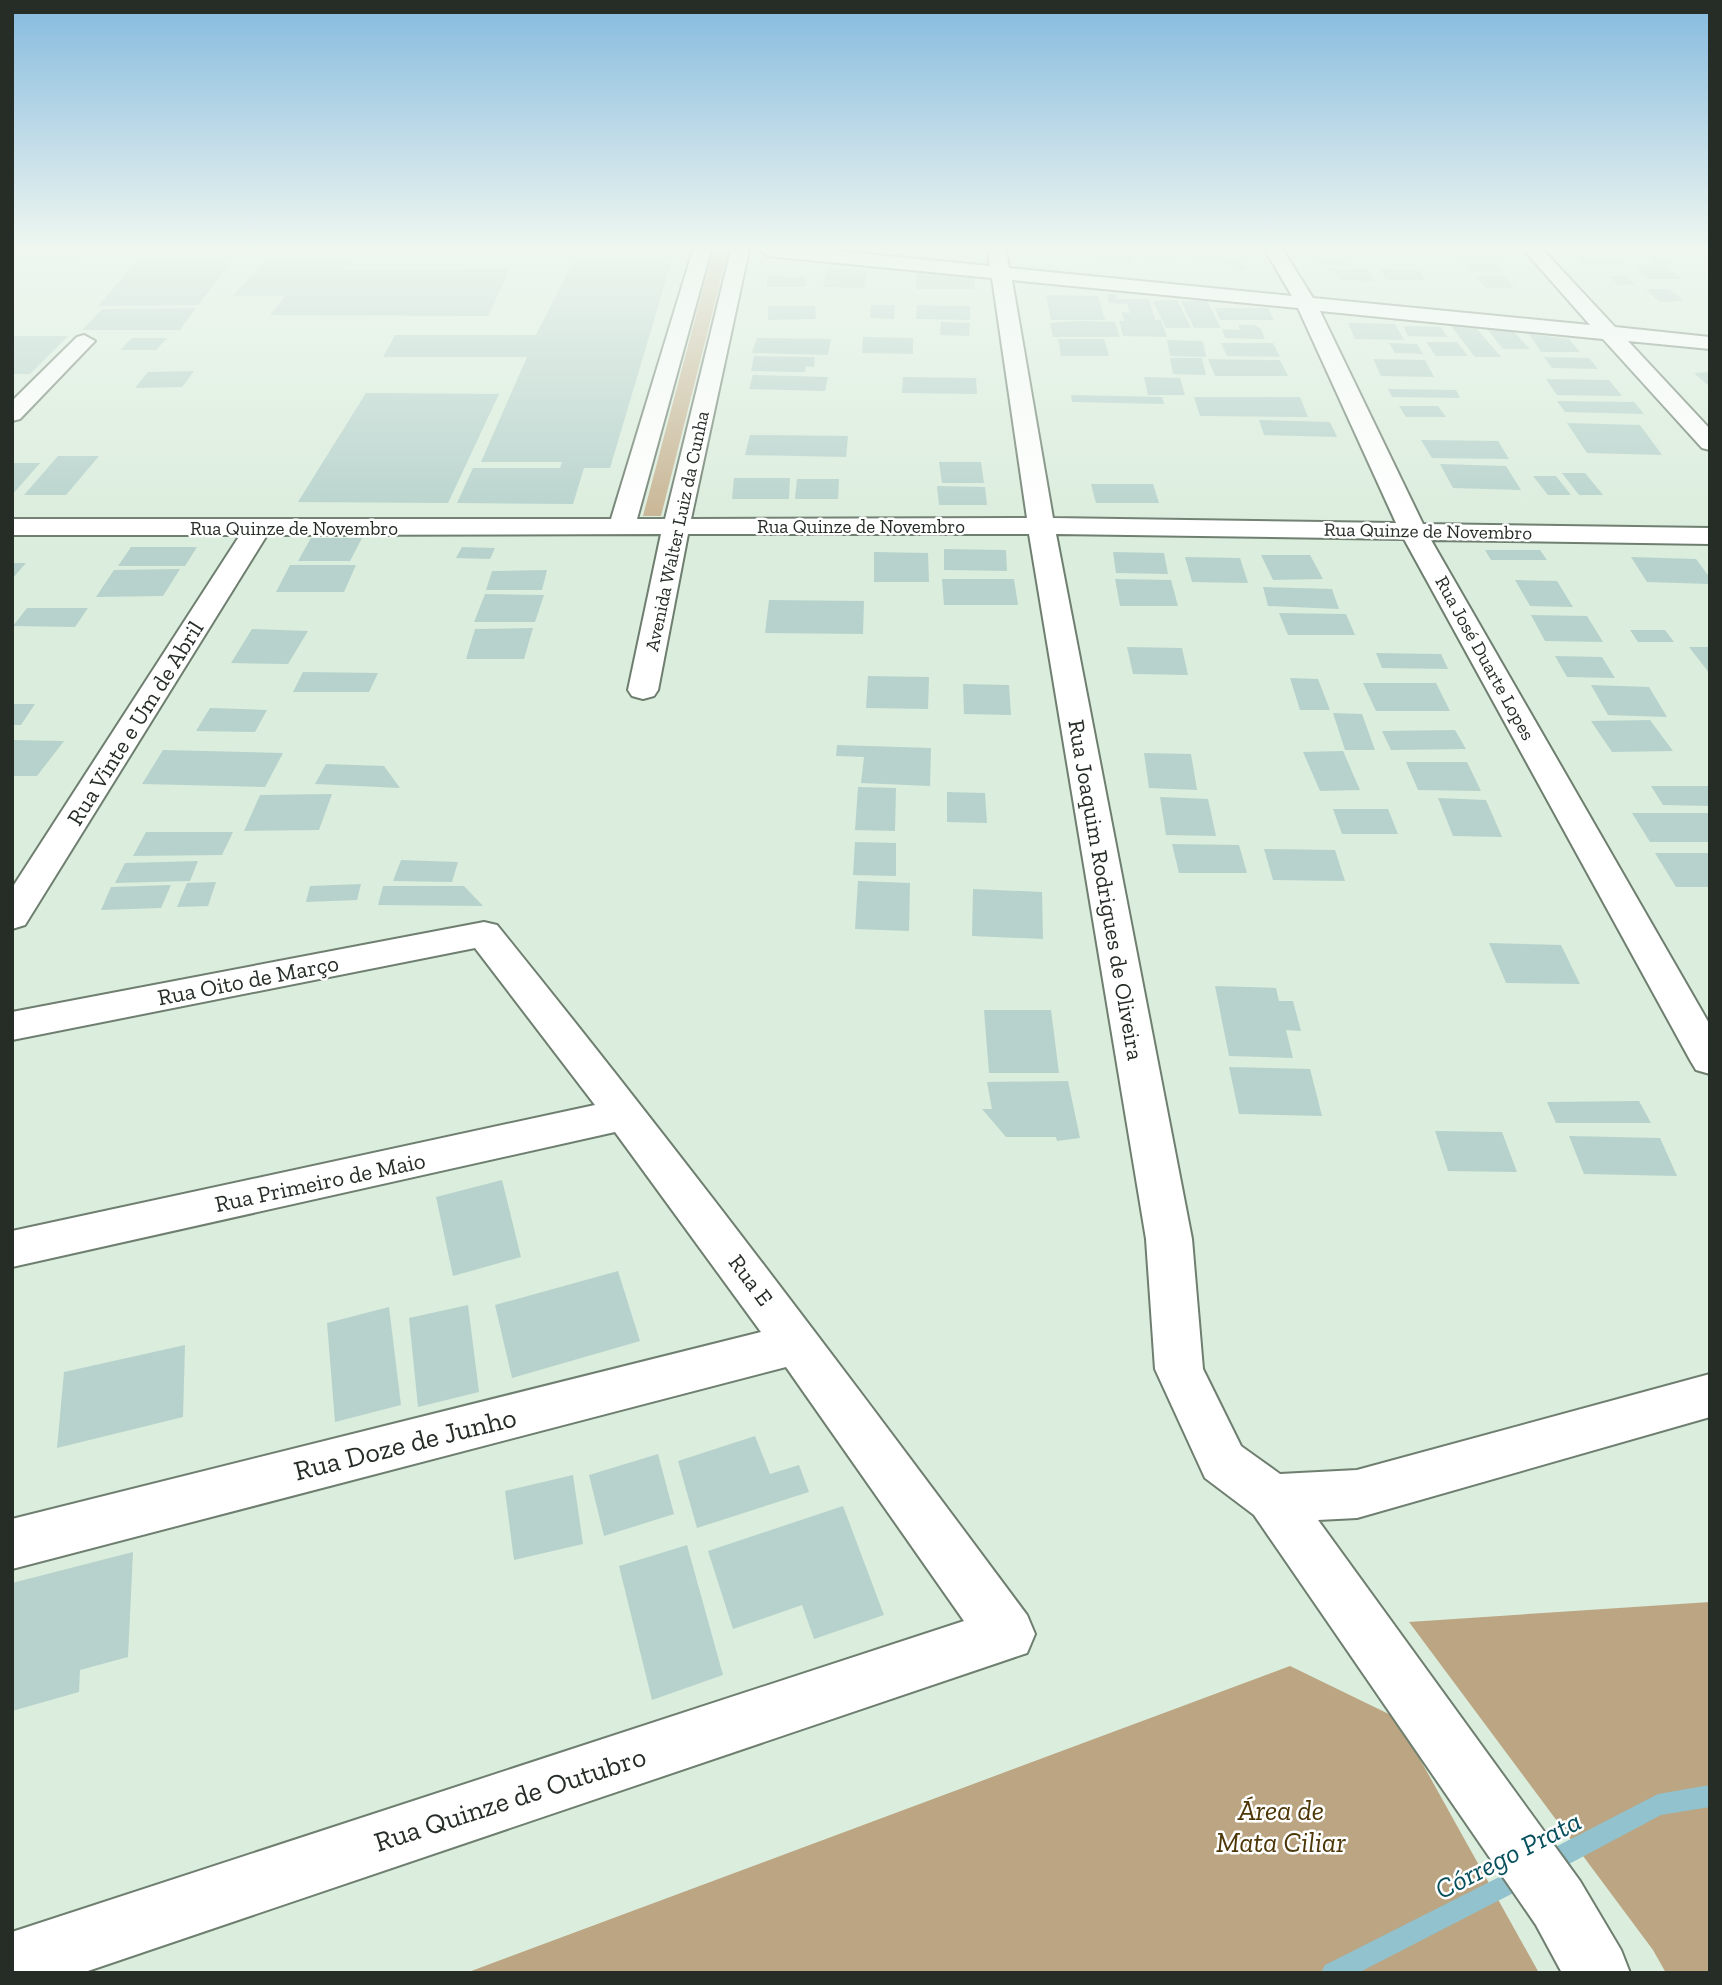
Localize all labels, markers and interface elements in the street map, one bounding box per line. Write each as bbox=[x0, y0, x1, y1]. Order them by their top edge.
street label: Avenida Walter Luiz da Cunha bbox=[640, 409, 714, 653]
street label: Rua Quinze de Novembro bbox=[757, 515, 965, 538]
street label: Rua Quinze de Novembro bbox=[190, 517, 398, 540]
street label: Rua Quinze de Novembro bbox=[1324, 518, 1532, 544]
street label: Rua José Duarte Lopes bbox=[1430, 572, 1540, 744]
street label: Rua Vinte e Um de Abril bbox=[61, 616, 209, 830]
street label: Rua Joaquim Rodrigues de Oliveira bbox=[1062, 718, 1150, 1062]
street label: Rua Oito de Março bbox=[155, 949, 341, 1011]
street label: Rua Primeiro de Maio bbox=[212, 1146, 428, 1218]
street label: Rua E bbox=[723, 1249, 779, 1311]
street label: Rua Doze de Junho bbox=[290, 1400, 520, 1488]
street label: Rua Quinze de Outubro bbox=[370, 1739, 650, 1859]
park label: Área de Mata Ciliar bbox=[1216, 1794, 1346, 1859]
water label: Córrego Prata bbox=[1429, 1804, 1587, 1906]

